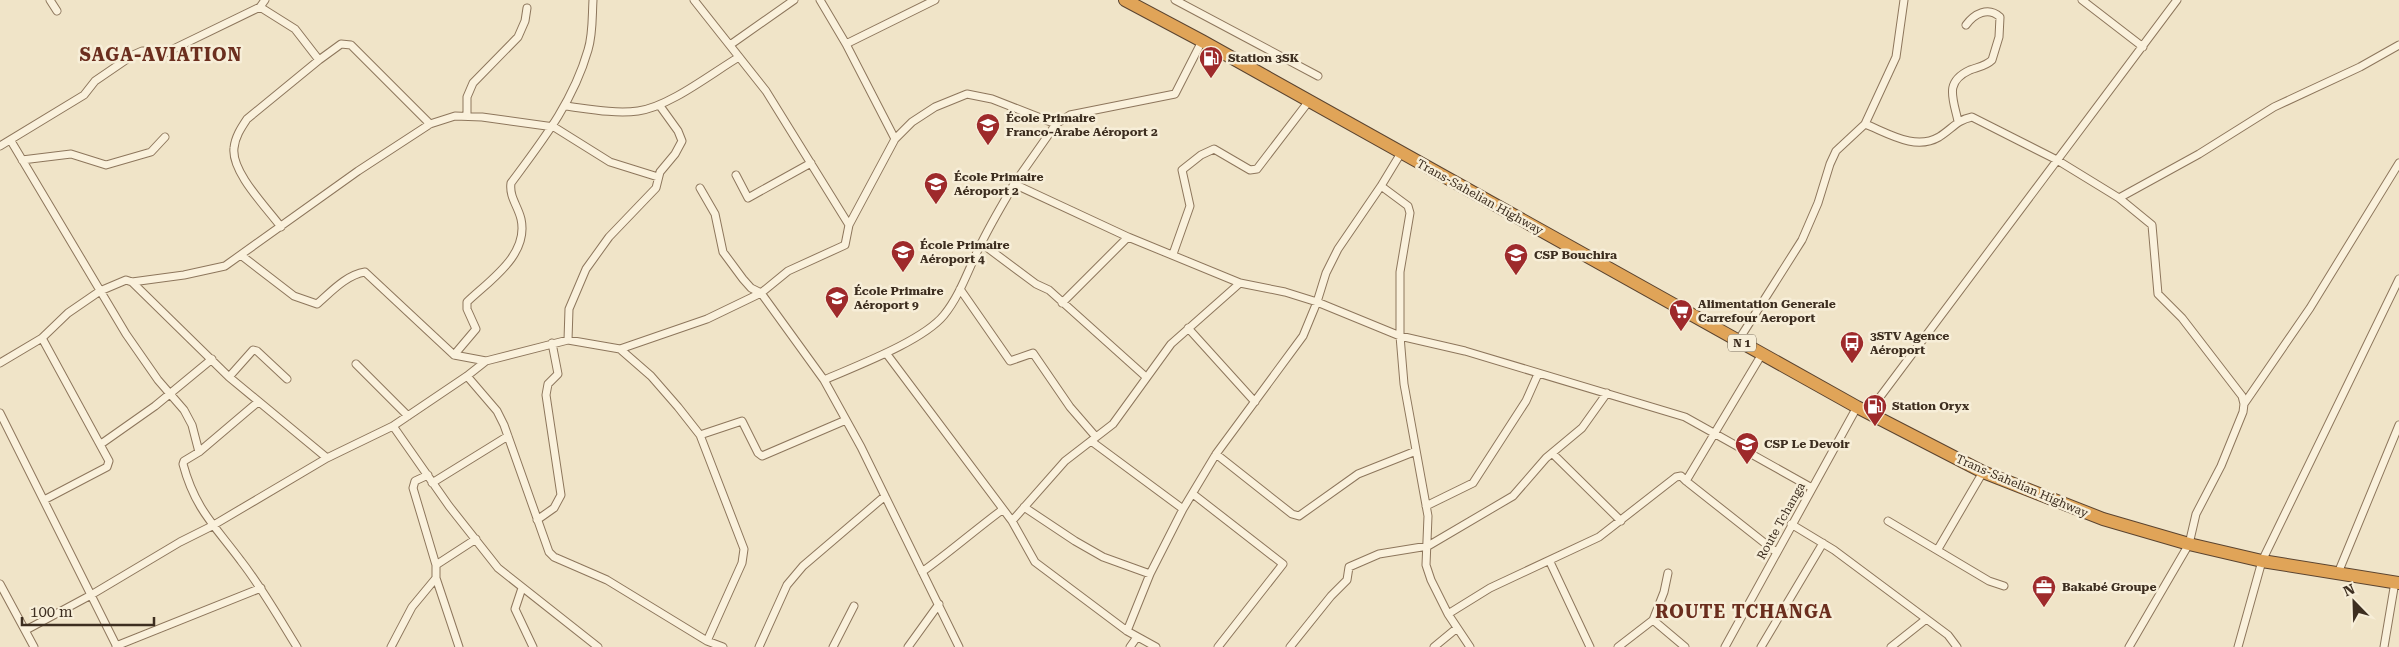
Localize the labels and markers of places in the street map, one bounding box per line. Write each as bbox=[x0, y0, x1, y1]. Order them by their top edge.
fuel station icon: Station 3SK bbox=[1198, 45, 1224, 79]
place label: Station 3SK bbox=[1228, 51, 1299, 65]
place label: École Primaire Franco-Arabe Aéroport 2 bbox=[1006, 111, 1158, 139]
school or university icon: École Primaire Franco-Arabe Aéroport 2 bbox=[975, 112, 1001, 146]
place label: École Primaire Aéroport 2 bbox=[954, 170, 1043, 198]
school or university icon: École Primaire Aéroport 2 bbox=[923, 171, 949, 205]
place label: École Primaire Aéroport 4 bbox=[920, 238, 1009, 266]
school or university icon: École Primaire Aéroport 4 bbox=[890, 239, 916, 273]
school or university icon: CSP Bouchira bbox=[1503, 242, 1529, 276]
place label: CSP Bouchira bbox=[1534, 248, 1617, 262]
place label: École Primaire Aéroport 9 bbox=[854, 284, 943, 312]
school or university icon: École Primaire Aéroport 9 bbox=[824, 285, 850, 319]
place label: Alimentation Generale Carrefour Aeroport bbox=[1698, 297, 1836, 325]
supermarket icon: Alimentation Generale Carrefour Aeroport bbox=[1668, 298, 1694, 332]
place label: 3STV Agence Aéroport bbox=[1870, 329, 1949, 357]
bus stop icon: 3STV Agence Aéroport bbox=[1839, 330, 1865, 364]
fuel station icon: Station Oryx bbox=[1862, 393, 1888, 427]
place label: Station Oryx bbox=[1892, 399, 1969, 413]
school or university icon: CSP Le Devoir bbox=[1734, 431, 1760, 465]
place label: CSP Le Devoir bbox=[1764, 437, 1850, 451]
office icon: Bakabé Groupe bbox=[2031, 574, 2057, 608]
place label: Bakabé Groupe bbox=[2062, 580, 2156, 594]

